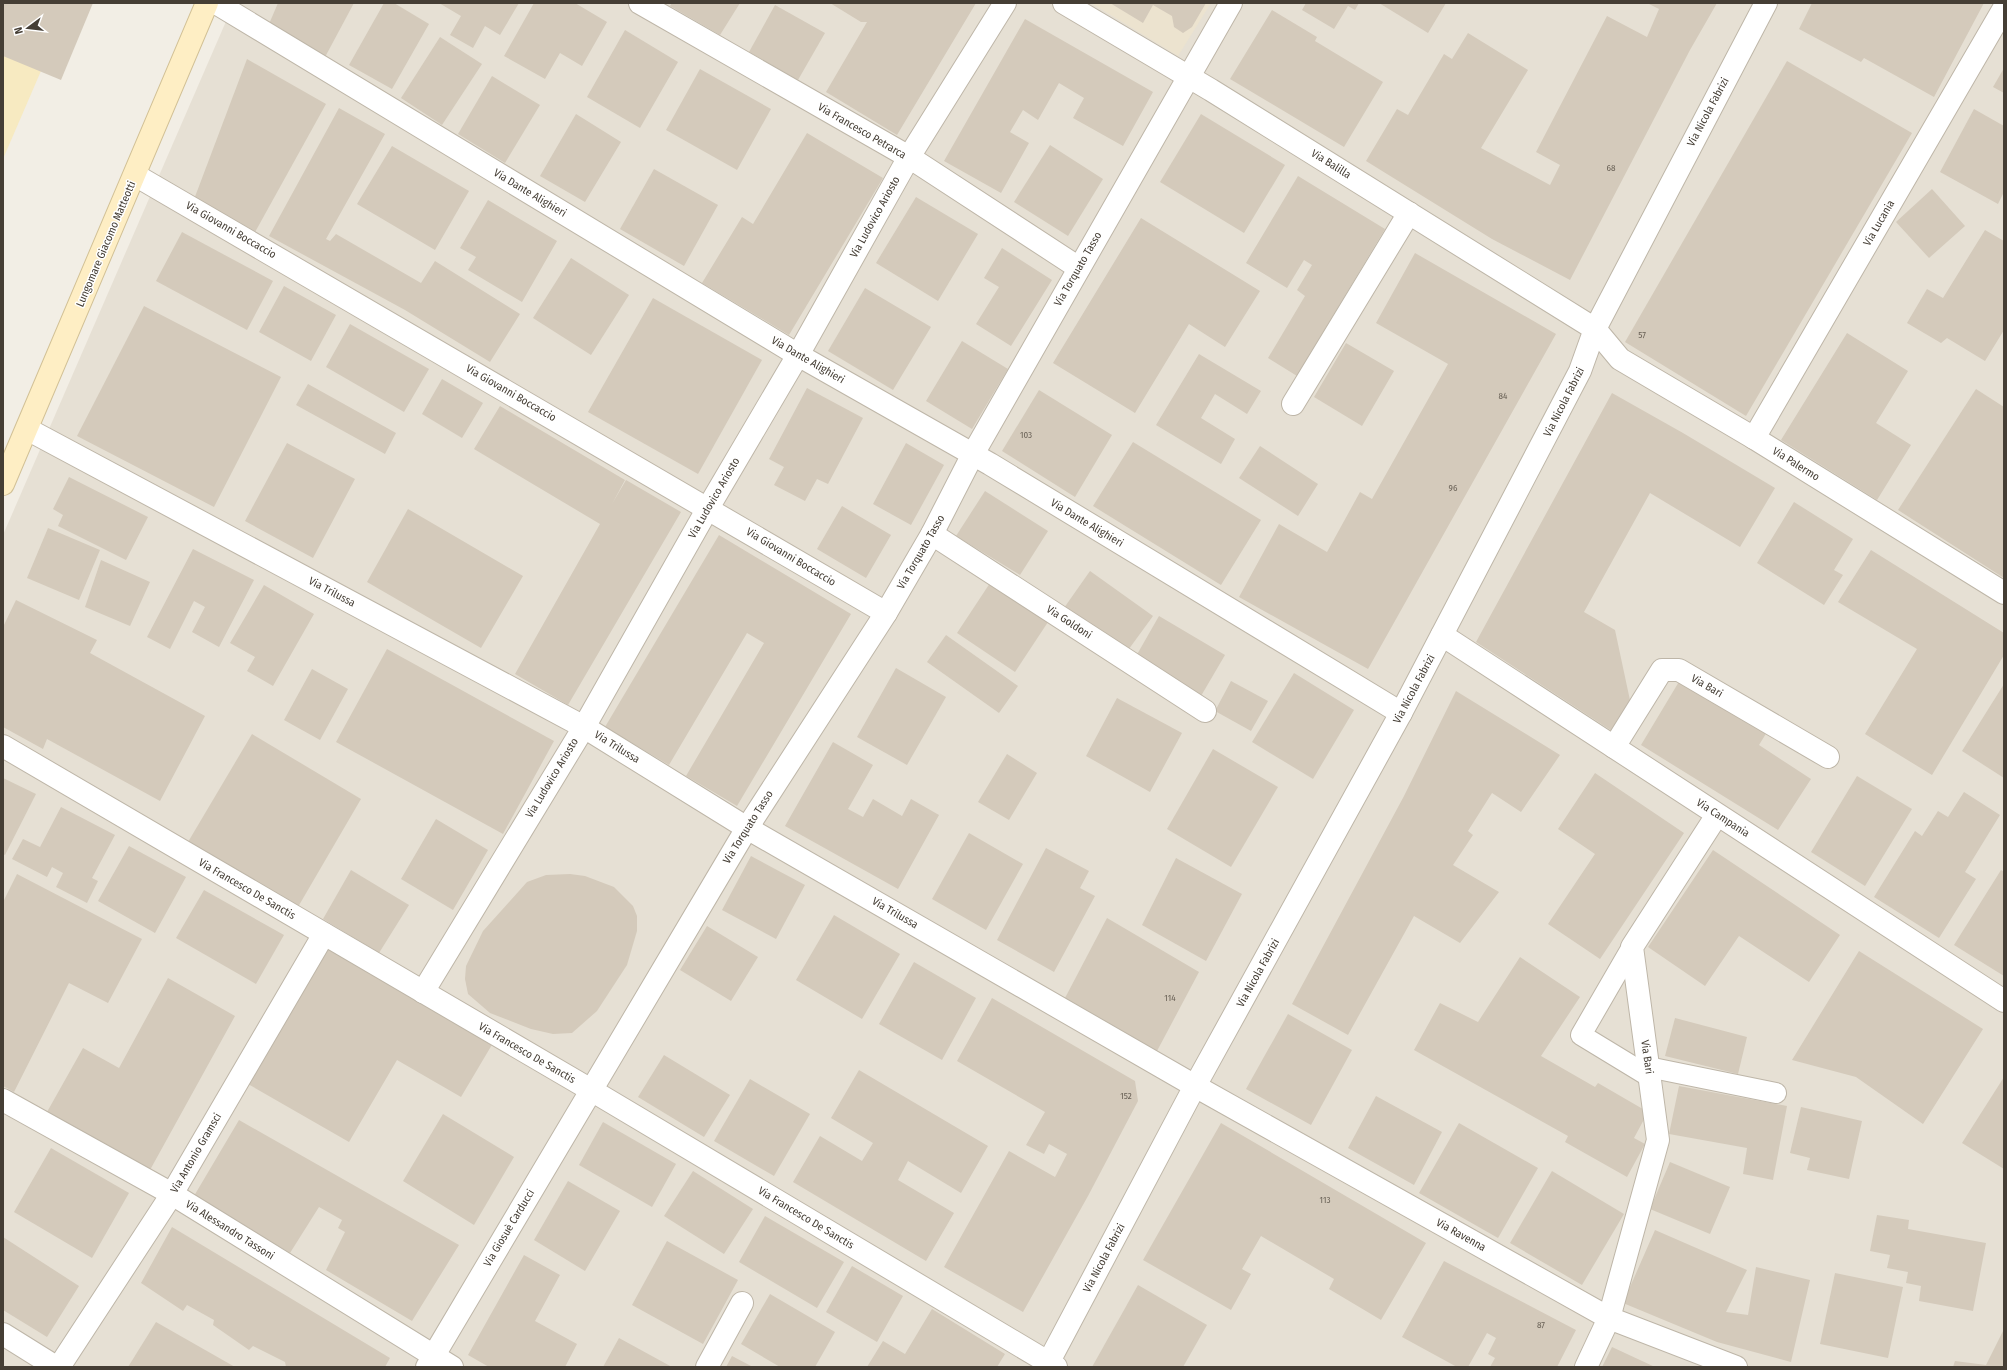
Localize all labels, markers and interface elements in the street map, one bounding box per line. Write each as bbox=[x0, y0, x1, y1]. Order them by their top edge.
north arrow bbox=[8, 8, 48, 48]
text: N bbox=[12, 26, 26, 35]
street label: Via Nicola Fabrizi bbox=[1684, 75, 1732, 149]
street label: Via Francesco Petrarca bbox=[816, 100, 908, 162]
street label: Via Balilla bbox=[1309, 147, 1353, 181]
house number: 68 bbox=[1607, 163, 1616, 173]
street label: Via Dante Alighieri bbox=[491, 166, 569, 220]
street label: Via Ludovico Ariosto bbox=[847, 174, 903, 260]
street label: Lungomare Giacomo Matteotti bbox=[74, 179, 139, 309]
street label: Via Lucania bbox=[1861, 198, 1897, 248]
street label: Via Giovanni Boccaccio bbox=[183, 199, 279, 261]
street label: Via Torquato Tasso bbox=[1051, 229, 1105, 309]
house number: 57 bbox=[1638, 330, 1646, 340]
street label: Via Dante Alighieri bbox=[769, 334, 847, 386]
street label: Via Giovanni Boccaccio bbox=[463, 362, 559, 424]
street label: Via Nicola Fabrizi bbox=[1541, 365, 1587, 439]
house number: 84 bbox=[1499, 391, 1508, 401]
house number: 103 bbox=[1020, 430, 1032, 440]
street label: Via Palermo bbox=[1770, 444, 1822, 484]
street label: Via Ludovico Ariosto bbox=[686, 455, 743, 541]
house number: 96 bbox=[1449, 483, 1458, 493]
street label: Via Dante Alighieri bbox=[1048, 496, 1126, 550]
street label: Via Torquato Tasso bbox=[894, 512, 948, 592]
street label: Via Giovanni Boccaccio bbox=[744, 525, 838, 589]
street label: Via Trilussa bbox=[306, 574, 358, 610]
street label: Via Goldoni bbox=[1044, 603, 1094, 642]
street label: Via Nicola Fabrizi bbox=[1390, 652, 1438, 726]
street label: Via Bari bbox=[1689, 672, 1725, 700]
street label: Via Trilussa bbox=[592, 728, 642, 766]
street label: Via Ludovico Ariosto bbox=[523, 735, 581, 820]
street label: Via Torquato Tasso bbox=[720, 788, 776, 866]
street label: Via Campania bbox=[1694, 796, 1752, 840]
street label: Via Francesco De Sanctis bbox=[196, 856, 298, 922]
street label: Via Trilussa bbox=[870, 895, 920, 931]
street label: Via Nicola Fabrizi bbox=[1234, 936, 1282, 1009]
house number: 114 bbox=[1164, 993, 1176, 1003]
street label: Via Francesco De Sanctis bbox=[476, 1020, 578, 1086]
street label: Via Bari bbox=[1638, 1039, 1656, 1075]
house number: 152 bbox=[1120, 1091, 1132, 1101]
street label: Via Antonio Gramsci bbox=[168, 1111, 224, 1195]
street label: Via Francesco De Sanctis bbox=[756, 1184, 857, 1252]
street label: Via Giosuè Carducci bbox=[481, 1187, 537, 1269]
house number: 113 bbox=[1320, 1195, 1330, 1205]
street label: Via Alessandro Tassoni bbox=[183, 1197, 277, 1263]
street label: Via Ravenna bbox=[1434, 1216, 1488, 1254]
street label: Via Nicola Fabrizi bbox=[1080, 1221, 1128, 1295]
house number: 87 bbox=[1537, 1320, 1545, 1330]

